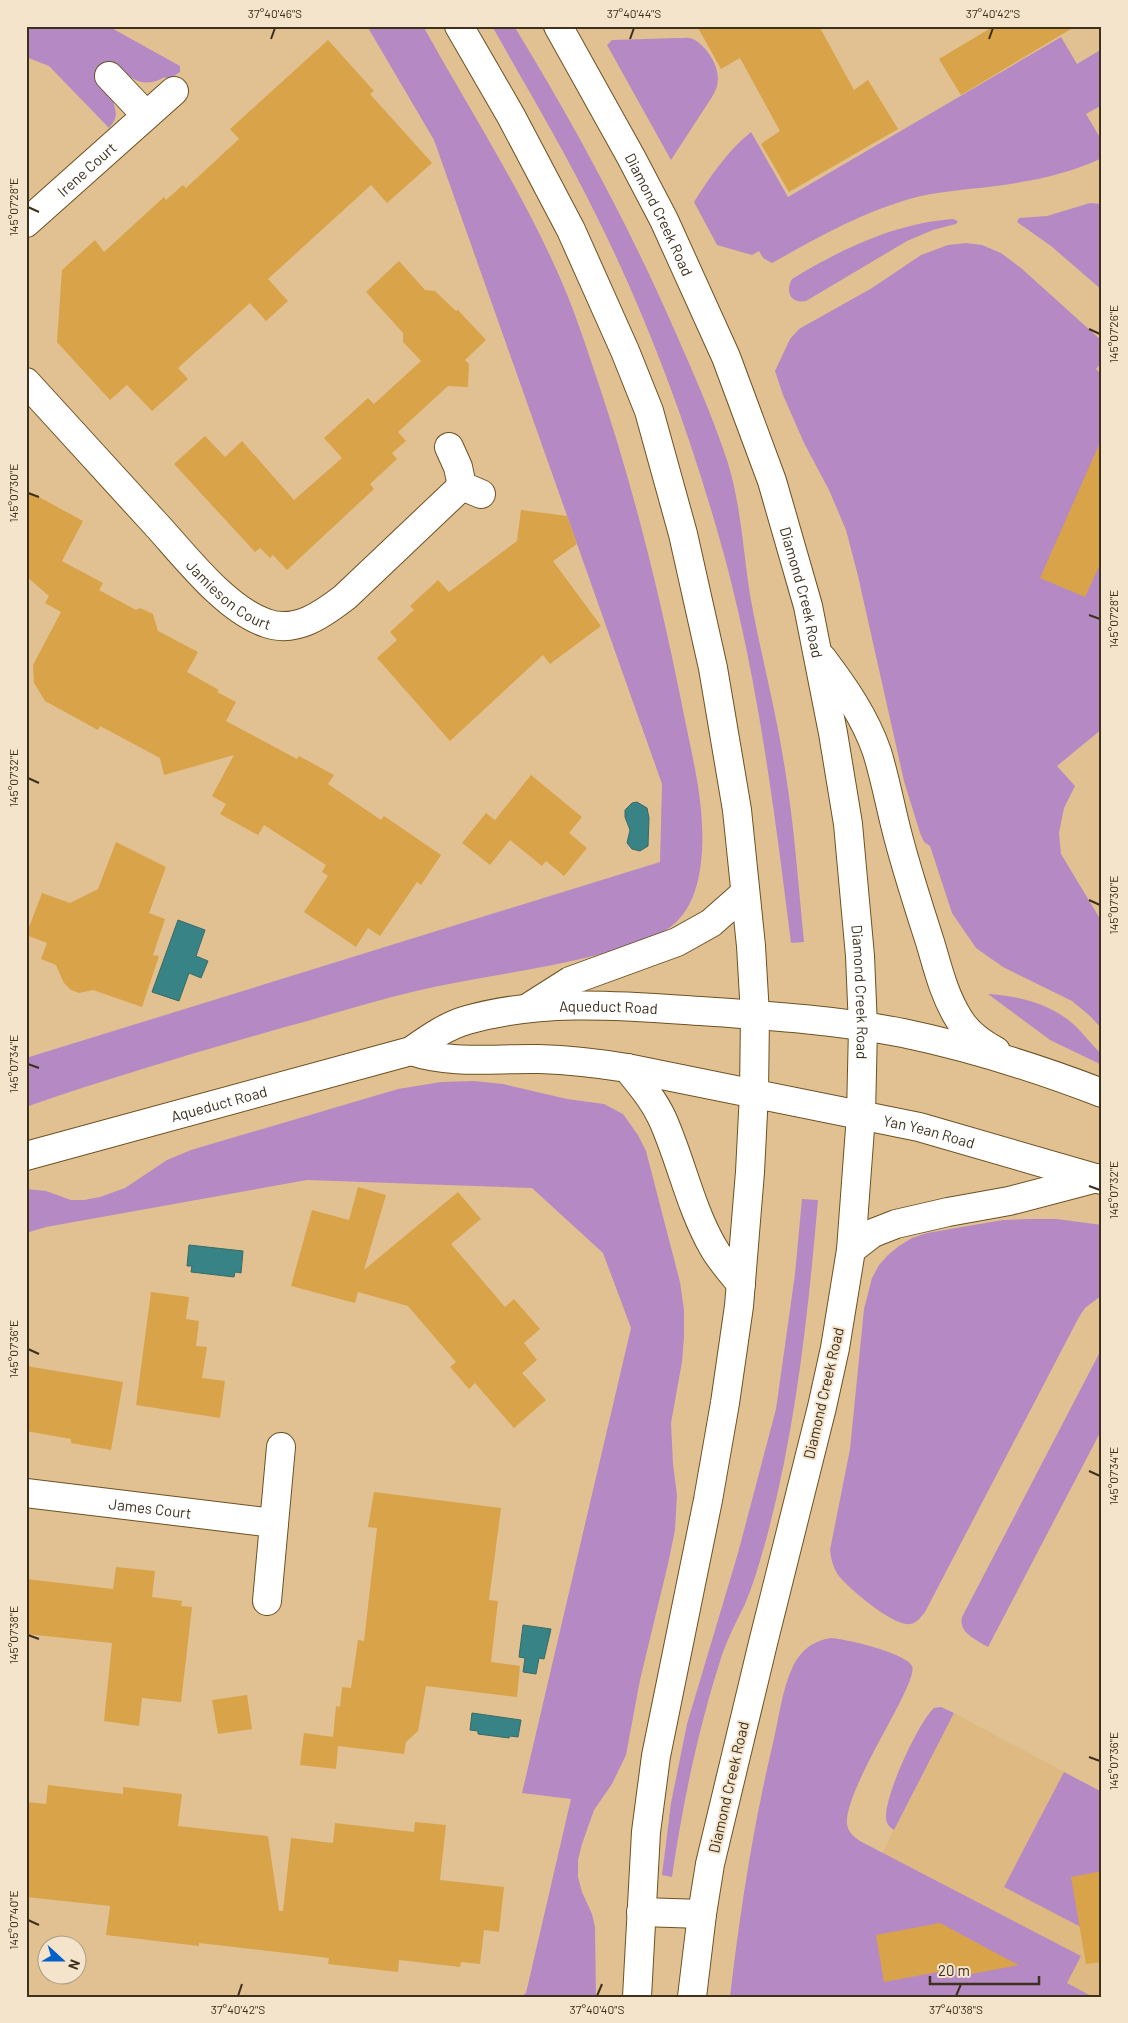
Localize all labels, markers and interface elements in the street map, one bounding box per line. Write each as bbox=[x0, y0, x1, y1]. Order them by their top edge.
text: 37°40'46"S bbox=[248, 6, 302, 20]
text: 37°40'44"S bbox=[607, 6, 661, 20]
text: 37°40'42"S bbox=[966, 6, 1020, 20]
street label: Irene Court bbox=[53, 138, 120, 200]
street label: Diamond Creek Road bbox=[621, 150, 697, 279]
text: 145°07'28"E bbox=[6, 178, 20, 236]
text: 145°07'26"E bbox=[1106, 305, 1120, 363]
text: 145°07'30"E bbox=[6, 464, 20, 522]
street label: Diamond Creek Road bbox=[777, 525, 827, 659]
street label: Jamieson Court bbox=[183, 556, 273, 633]
text: 145°07'28"E bbox=[1106, 590, 1120, 648]
text: 145°07'32"E bbox=[6, 749, 20, 807]
text: 145°07'30"E bbox=[1106, 876, 1120, 934]
street label: Diamond Creek Road bbox=[848, 924, 872, 1059]
street label: Aqueduct Road bbox=[559, 997, 658, 1017]
text: 145°07'34"E bbox=[6, 1035, 20, 1093]
street label: Aqueduct Road bbox=[169, 1082, 269, 1125]
street label: Yan Yean Road bbox=[882, 1111, 977, 1152]
text: 145°07'32"E bbox=[1106, 1161, 1120, 1219]
text: 145°07'36"E bbox=[6, 1320, 20, 1378]
street label: Diamond Creek Road bbox=[799, 1325, 847, 1461]
text: 145°07'34"E bbox=[1106, 1447, 1120, 1505]
street label: James Court bbox=[108, 1494, 192, 1522]
text: 145°07'38"E bbox=[6, 1606, 20, 1664]
street label: Diamond Creek Road bbox=[704, 1719, 752, 1855]
text: 145°07'36"E bbox=[1106, 1732, 1120, 1790]
text: 145°07'40"E bbox=[6, 1890, 20, 1950]
north arrow bbox=[38, 1936, 88, 1986]
scale bar bbox=[930, 1953, 1039, 1985]
text: N bbox=[65, 1957, 84, 1972]
text: 20 m bbox=[938, 1961, 970, 1979]
text: 37°40'42"S bbox=[211, 2002, 265, 2016]
text: 37°40'40"S bbox=[570, 2002, 624, 2016]
text: 37°40'38"S bbox=[929, 2002, 983, 2016]

